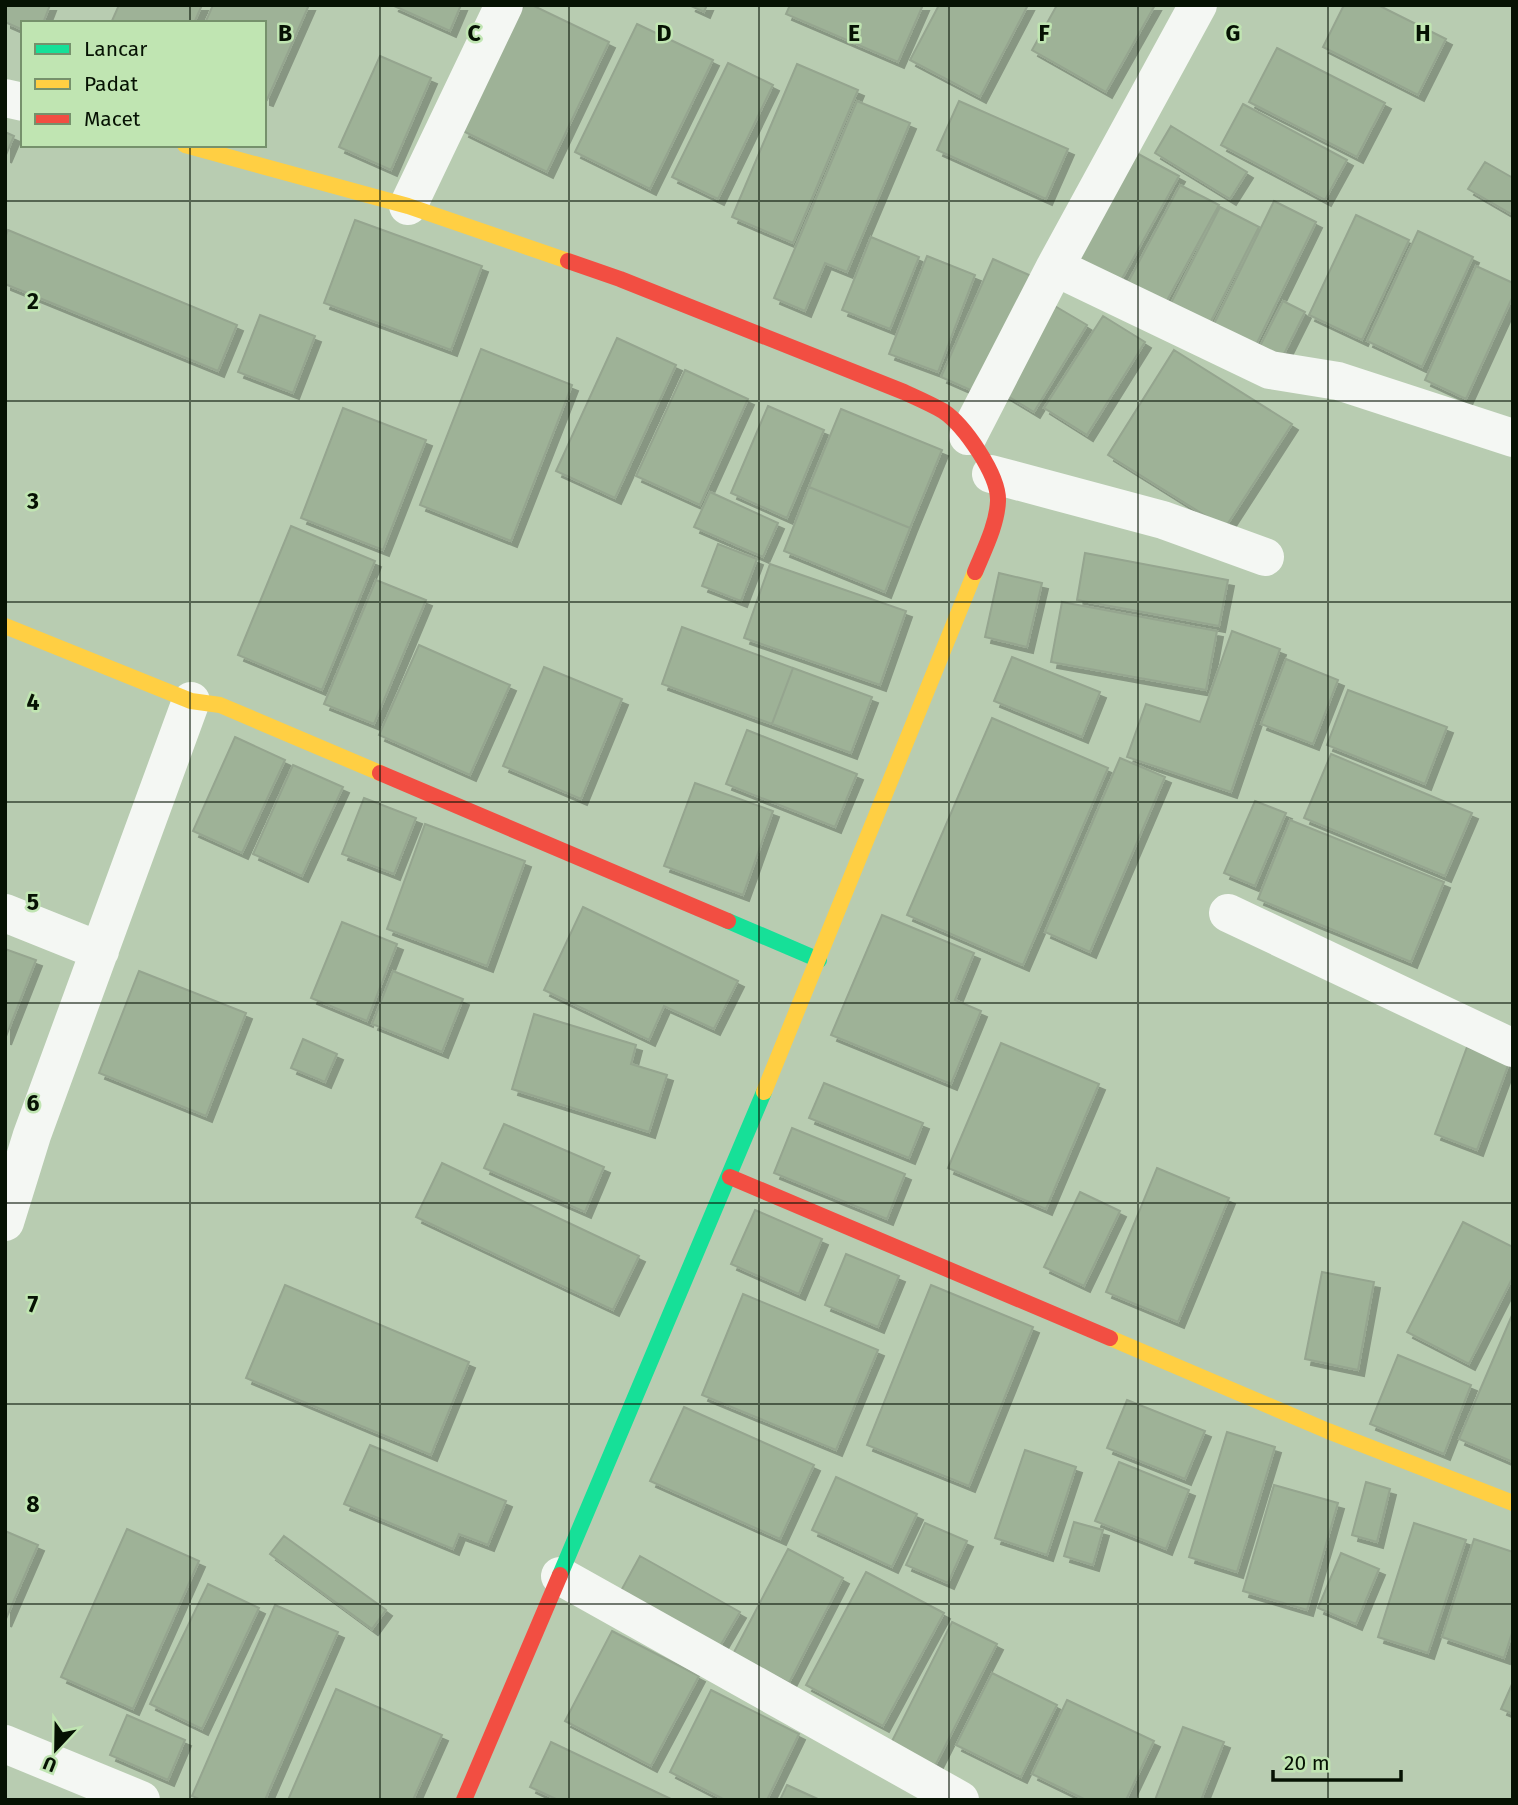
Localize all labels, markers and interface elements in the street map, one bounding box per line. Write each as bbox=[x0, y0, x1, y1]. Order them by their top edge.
text: B bbox=[278, 19, 292, 47]
text: C bbox=[467, 19, 481, 47]
text: D bbox=[657, 19, 672, 47]
text: E bbox=[848, 19, 860, 47]
text: F bbox=[1038, 19, 1050, 47]
text: G bbox=[1226, 19, 1240, 47]
text: H bbox=[1415, 19, 1431, 47]
legend bbox=[21, 21, 266, 147]
text: Lancar bbox=[84, 36, 147, 62]
text: Padat bbox=[84, 71, 138, 97]
text: Macet bbox=[84, 106, 141, 132]
text: 2 bbox=[27, 287, 39, 315]
text: 3 bbox=[26, 487, 39, 515]
text: 4 bbox=[27, 688, 40, 716]
text: 5 bbox=[27, 888, 39, 916]
text: 6 bbox=[27, 1089, 40, 1117]
text: 7 bbox=[28, 1290, 39, 1318]
text: 8 bbox=[26, 1490, 40, 1518]
north arrow bbox=[21, 1714, 91, 1784]
scale bar bbox=[1273, 1738, 1401, 1782]
text: 20 m bbox=[1284, 1750, 1330, 1776]
text: U bbox=[40, 1751, 60, 1777]

